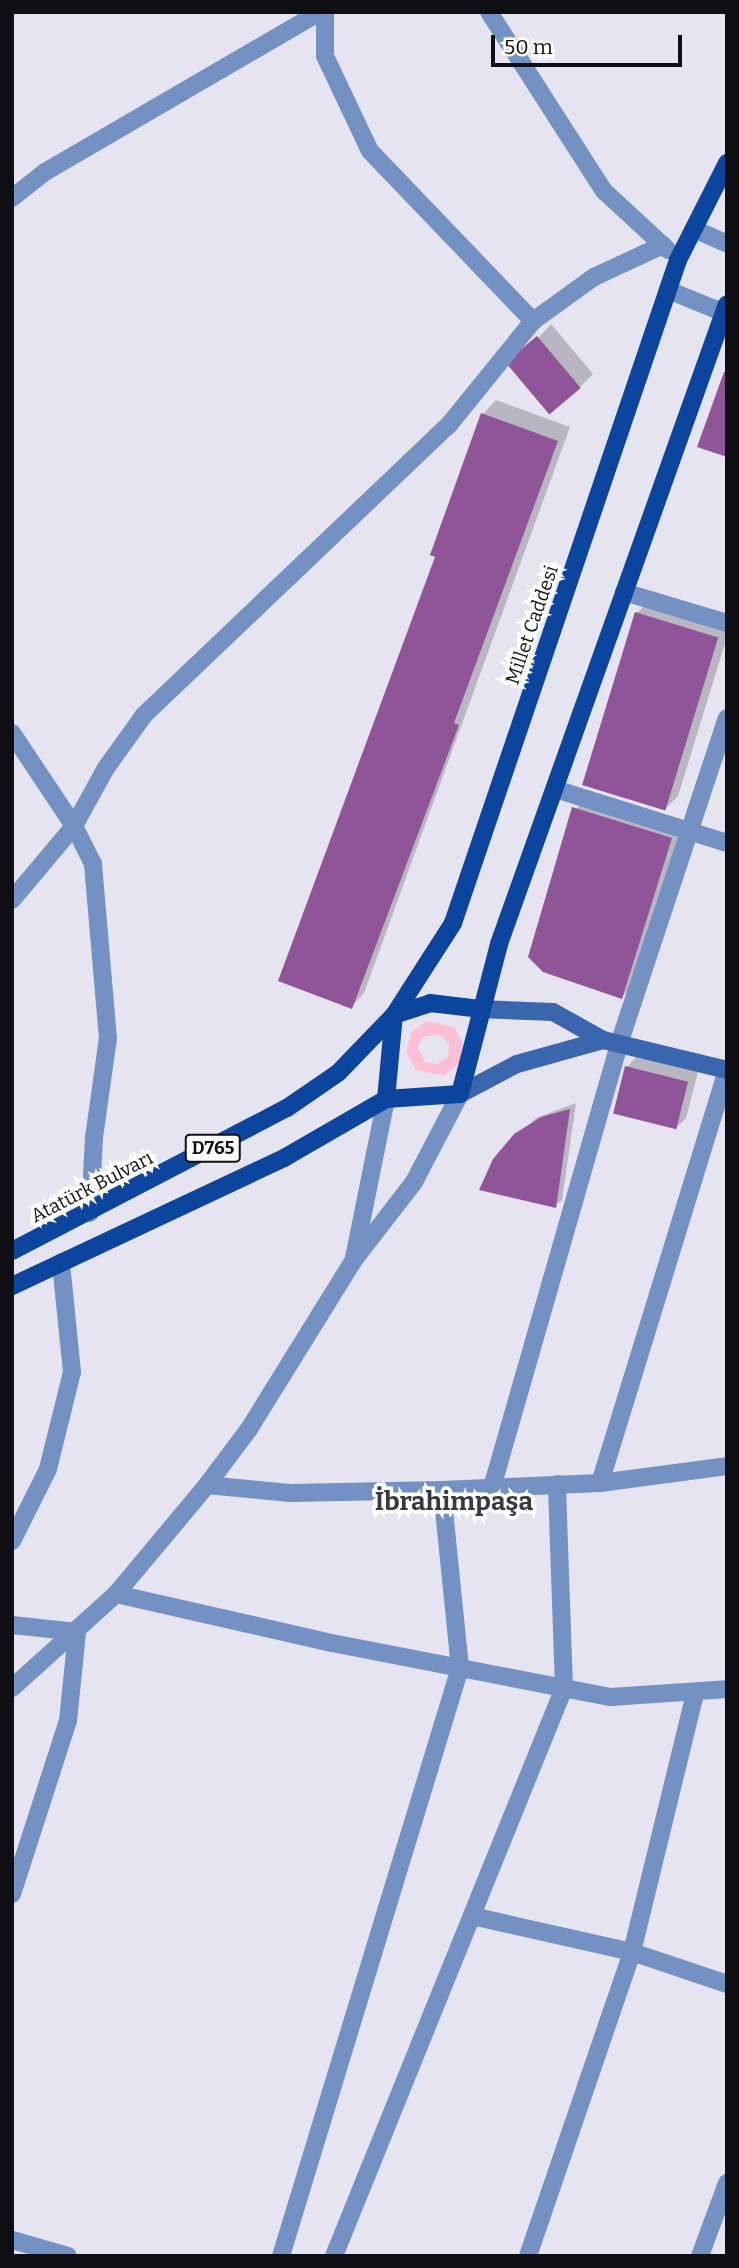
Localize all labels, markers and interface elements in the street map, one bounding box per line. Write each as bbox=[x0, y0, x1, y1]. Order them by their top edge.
scale bar bbox=[494, 21, 685, 65]
text: 50 m bbox=[504, 34, 553, 60]
street label: Millet Caddesi bbox=[501, 562, 563, 688]
road number: D765 bbox=[183, 1134, 243, 1162]
street label: Atatürk Bulvarı bbox=[27, 1146, 157, 1228]
district label: İbrahimpaşa bbox=[375, 1486, 533, 1518]

